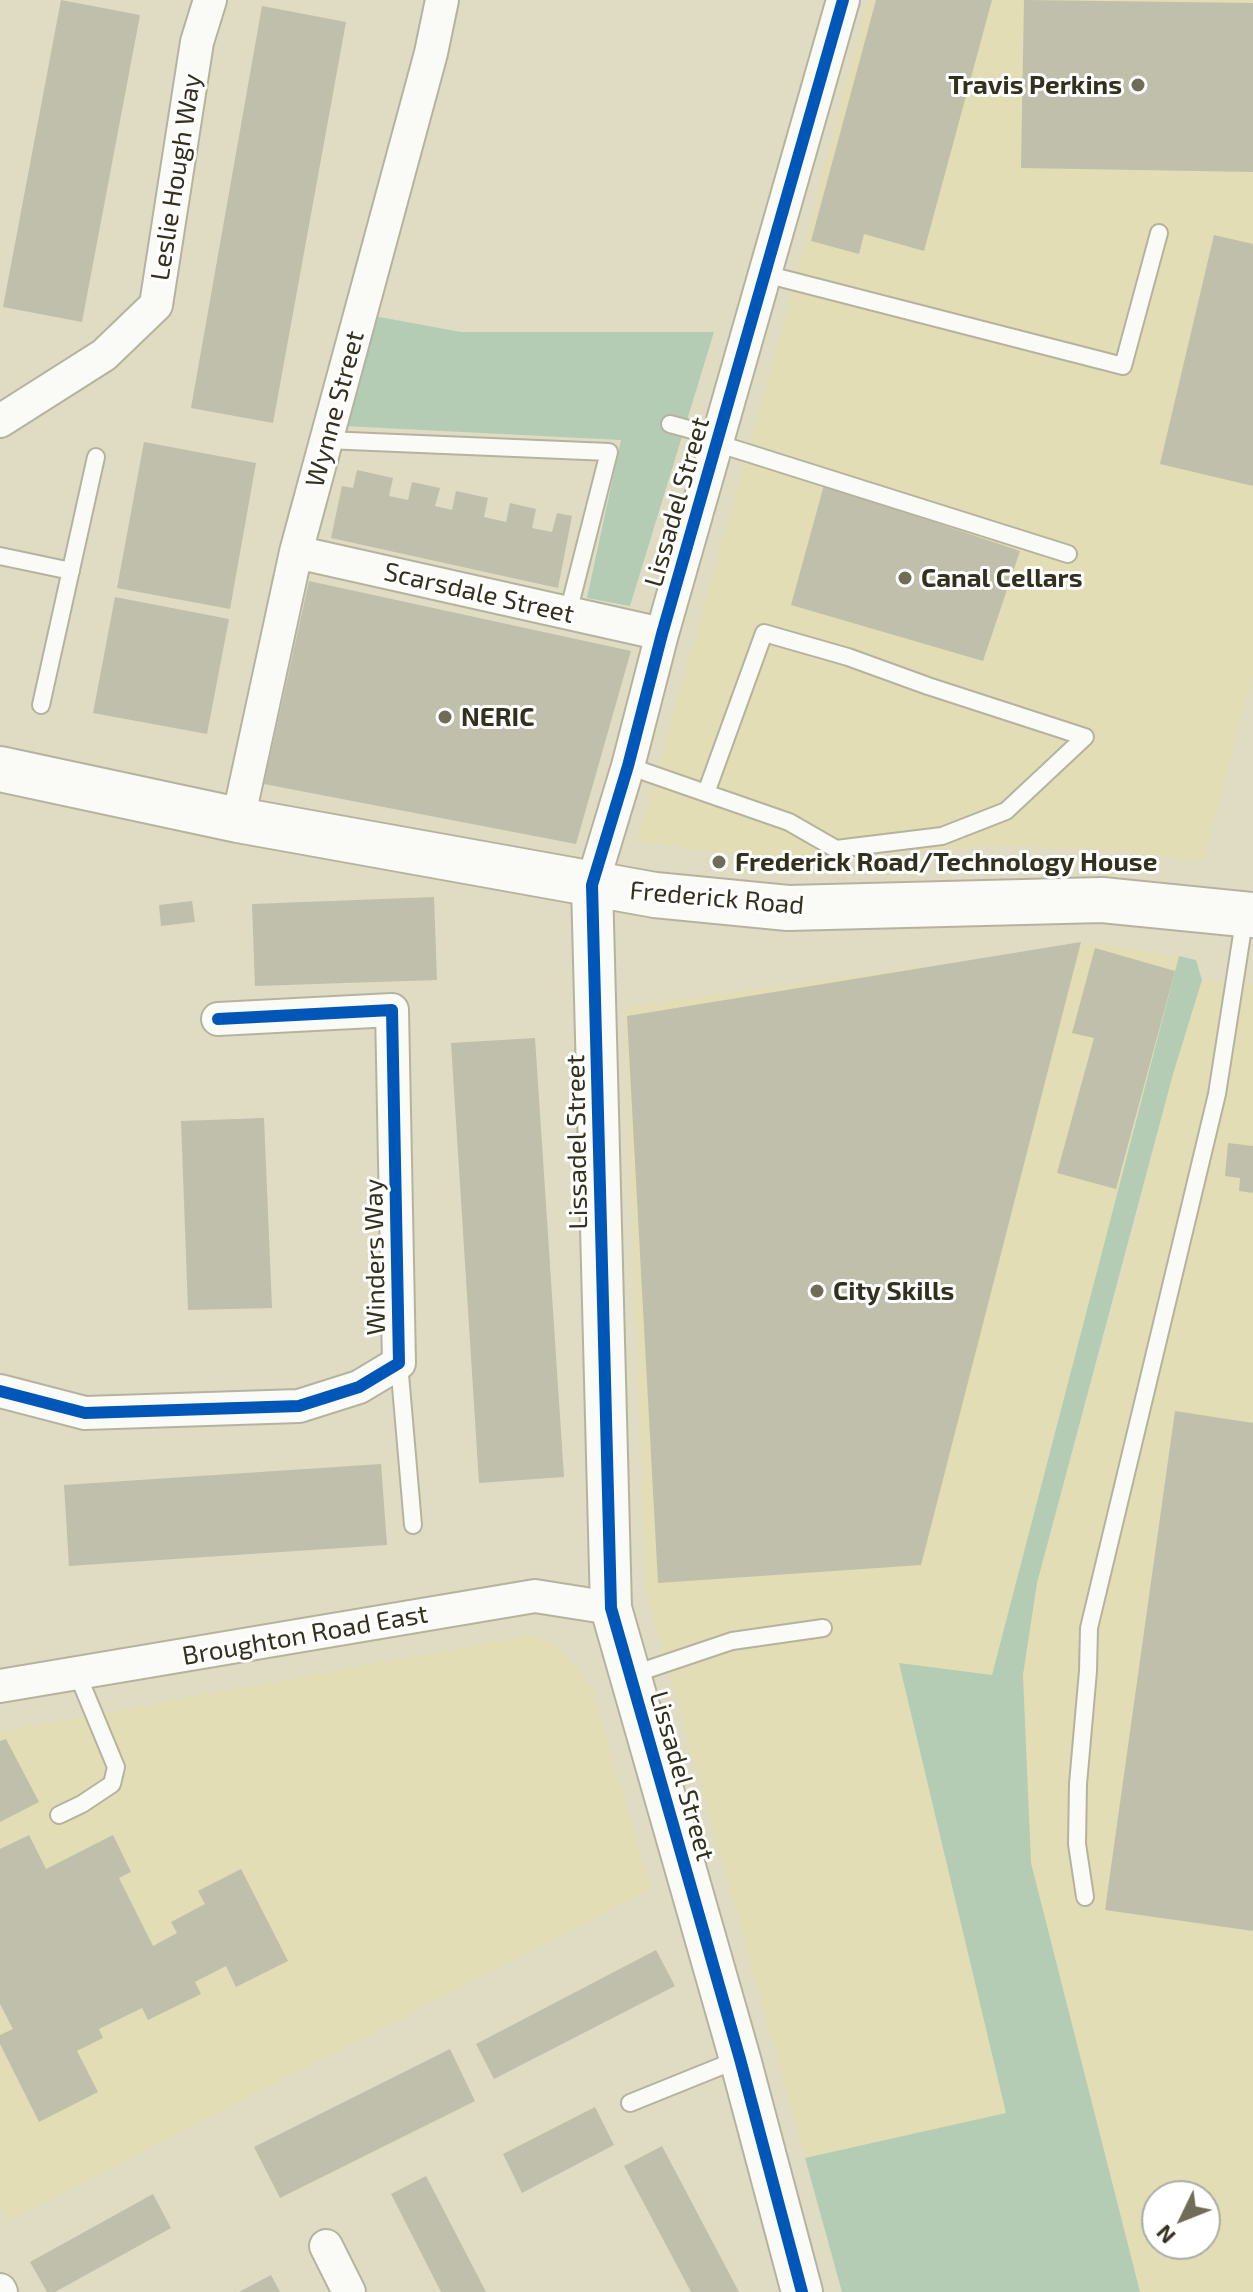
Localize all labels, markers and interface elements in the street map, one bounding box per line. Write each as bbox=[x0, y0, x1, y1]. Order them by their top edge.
place label: Travis Perkins bbox=[948, 69, 1122, 101]
street label: Leslie Hough Way bbox=[144, 71, 208, 283]
marker: Travis Perkins bbox=[1129, 76, 1147, 94]
street label: Wynne Street bbox=[299, 327, 371, 491]
street label: Lissadel Street bbox=[638, 414, 716, 590]
street label: Scarsdale Street bbox=[381, 556, 577, 630]
place label: Canal Cellars bbox=[921, 562, 1082, 594]
marker: Canal Cellars bbox=[896, 569, 914, 587]
place label: NERIC bbox=[461, 701, 535, 733]
marker: NERIC bbox=[436, 708, 454, 726]
place label: Frederick Road/Technology House bbox=[735, 846, 1157, 878]
marker: Frederick Road/Technology House bbox=[710, 853, 728, 871]
street label: Frederick Road bbox=[628, 875, 806, 921]
street label: Lissadel Street bbox=[560, 1054, 594, 1230]
street label: Winders Way bbox=[358, 1178, 392, 1336]
place label: City Skills bbox=[833, 1275, 954, 1307]
marker: City Skills bbox=[808, 1282, 826, 1300]
street label: Broughton Road East bbox=[180, 1598, 430, 1672]
street label: Lissadel Street bbox=[643, 1688, 721, 1864]
north arrow bbox=[1141, 2180, 1221, 2260]
text: N bbox=[1150, 2220, 1180, 2250]

